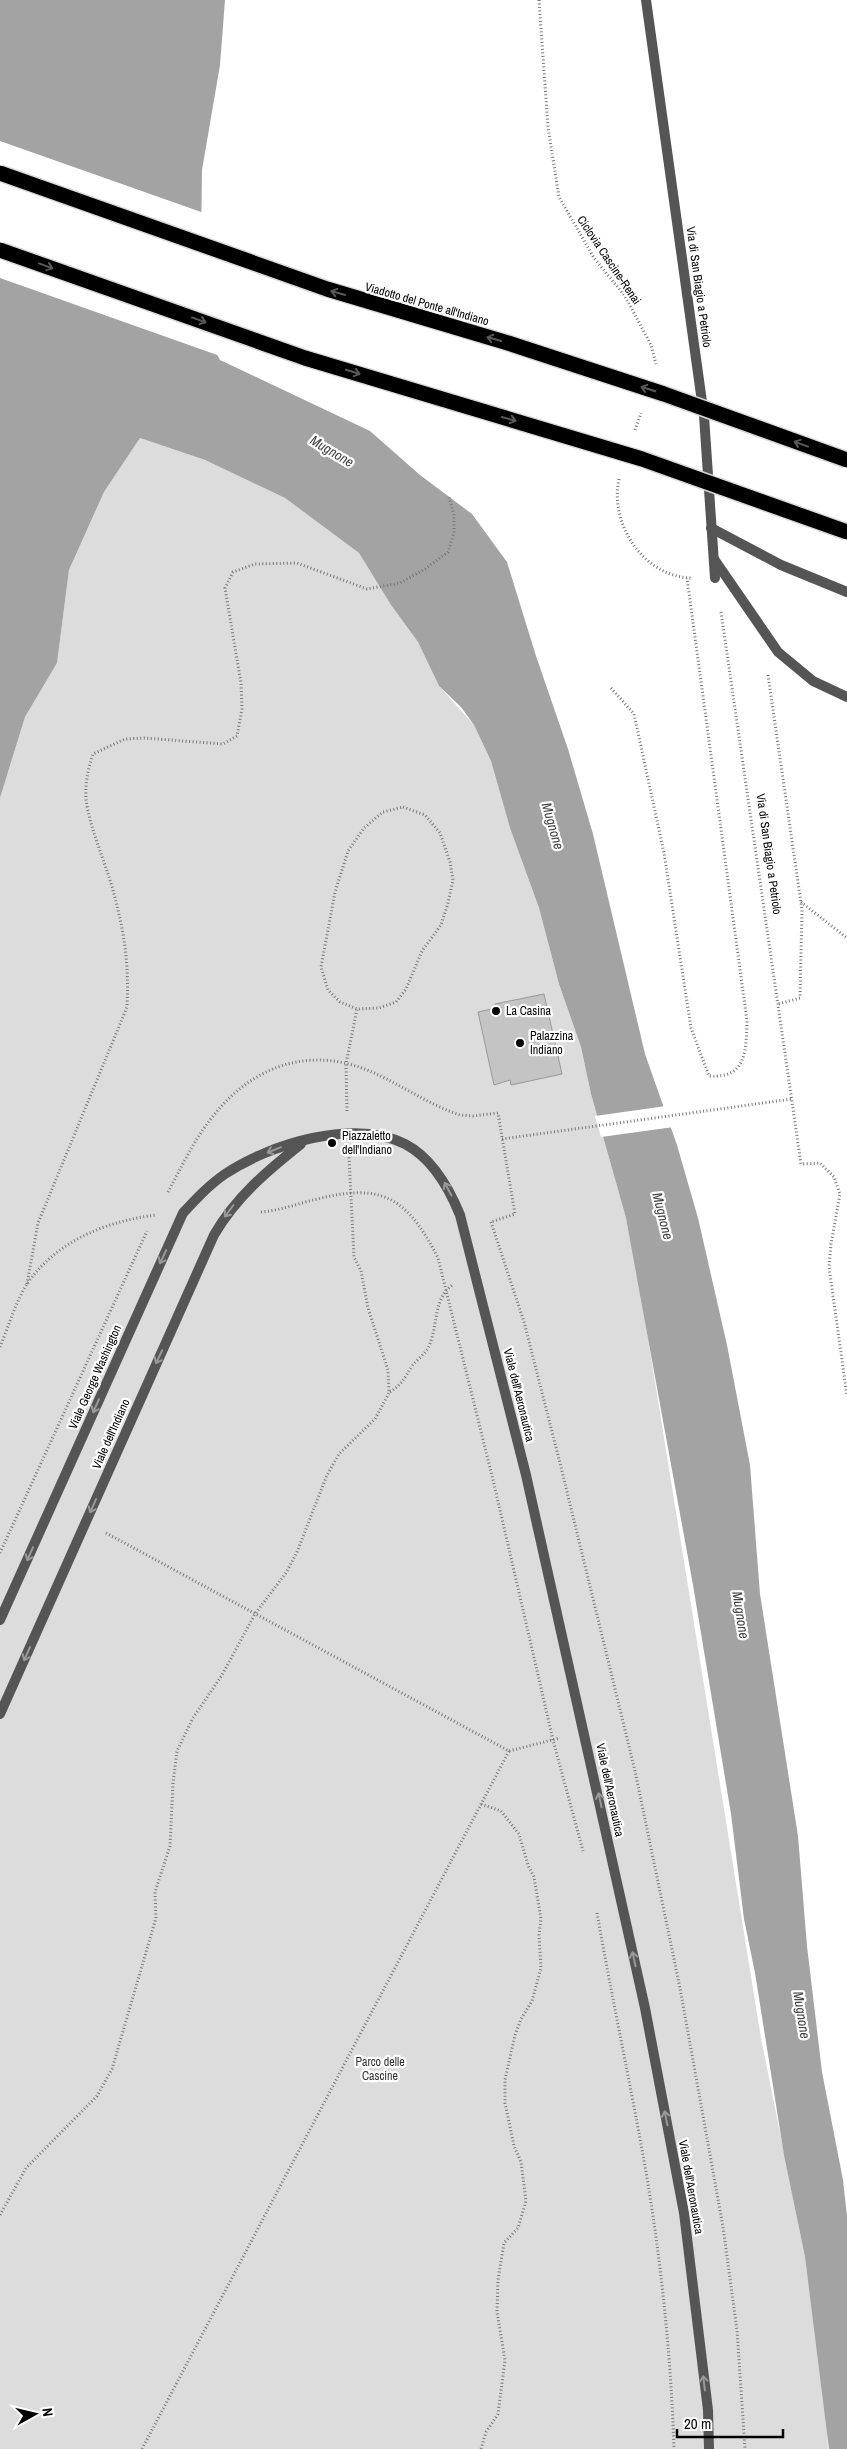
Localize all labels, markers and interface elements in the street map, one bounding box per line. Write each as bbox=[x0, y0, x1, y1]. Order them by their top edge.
street label: Ciclovia Cascine-Renai bbox=[573, 212, 645, 308]
street label: Via di San Biagio a Petriolo bbox=[683, 226, 715, 348]
one-way arrow bbox=[38, 262, 53, 271]
street label: Viadotto del Ponte all'Indiano bbox=[363, 279, 491, 329]
one-way arrow bbox=[330, 287, 346, 297]
one-way arrow bbox=[191, 316, 207, 326]
one-way arrow bbox=[486, 333, 502, 343]
one-way arrow bbox=[345, 367, 361, 377]
one-way arrow bbox=[641, 384, 656, 393]
one-way arrow bbox=[500, 415, 516, 425]
water label: Mugnone bbox=[307, 431, 357, 471]
one-way arrow bbox=[794, 439, 809, 448]
street label: Via di San Biagio a Petriolo bbox=[753, 793, 785, 915]
water label: Mugnone bbox=[538, 801, 568, 851]
place label: La Casina bbox=[506, 1003, 551, 1019]
marker: La Casina bbox=[490, 1005, 502, 1017]
place label: Palazzina Indiano bbox=[530, 1028, 574, 1058]
marker: Palazzina Indiano bbox=[514, 1037, 526, 1049]
place label: Piazzaletto dell'Indiano bbox=[342, 1128, 392, 1158]
marker: Piazzaletto dell'Indiano bbox=[326, 1137, 338, 1149]
one-way arrow bbox=[267, 1146, 282, 1156]
one-way arrow bbox=[443, 1183, 453, 1197]
water label: Mugnone bbox=[648, 1191, 678, 1241]
one-way arrow bbox=[224, 1204, 234, 1218]
one-way arrow bbox=[158, 1249, 167, 1264]
street label: Viale George Washington bbox=[65, 1322, 125, 1432]
street label: Viale dell'Aeronautica bbox=[500, 1347, 538, 1444]
one-way arrow bbox=[153, 1349, 163, 1364]
street label: Viale dell'Indiano bbox=[88, 1396, 134, 1472]
one-way arrow bbox=[91, 1398, 101, 1413]
one-way arrow bbox=[87, 1498, 97, 1513]
one-way arrow bbox=[24, 1546, 34, 1561]
water label: Mugnone bbox=[728, 1590, 754, 1640]
one-way arrow bbox=[21, 1646, 31, 1661]
street label: Viale dell'Aeronautica bbox=[592, 1742, 628, 1839]
one-way arrow bbox=[595, 1793, 604, 1809]
one-way arrow bbox=[629, 1952, 638, 1968]
water label: Mugnone bbox=[789, 1990, 815, 2040]
park label: Parco delle Cascine bbox=[355, 2054, 405, 2084]
one-way arrow bbox=[660, 2111, 670, 2127]
street label: Viale dell'Aeronautica bbox=[675, 2139, 707, 2236]
one-way arrow bbox=[699, 2375, 709, 2391]
north arrow bbox=[10, 2389, 60, 2439]
scale bar bbox=[677, 2406, 783, 2438]
text: N bbox=[38, 2407, 57, 2418]
text: 20 m bbox=[684, 2413, 711, 2434]

